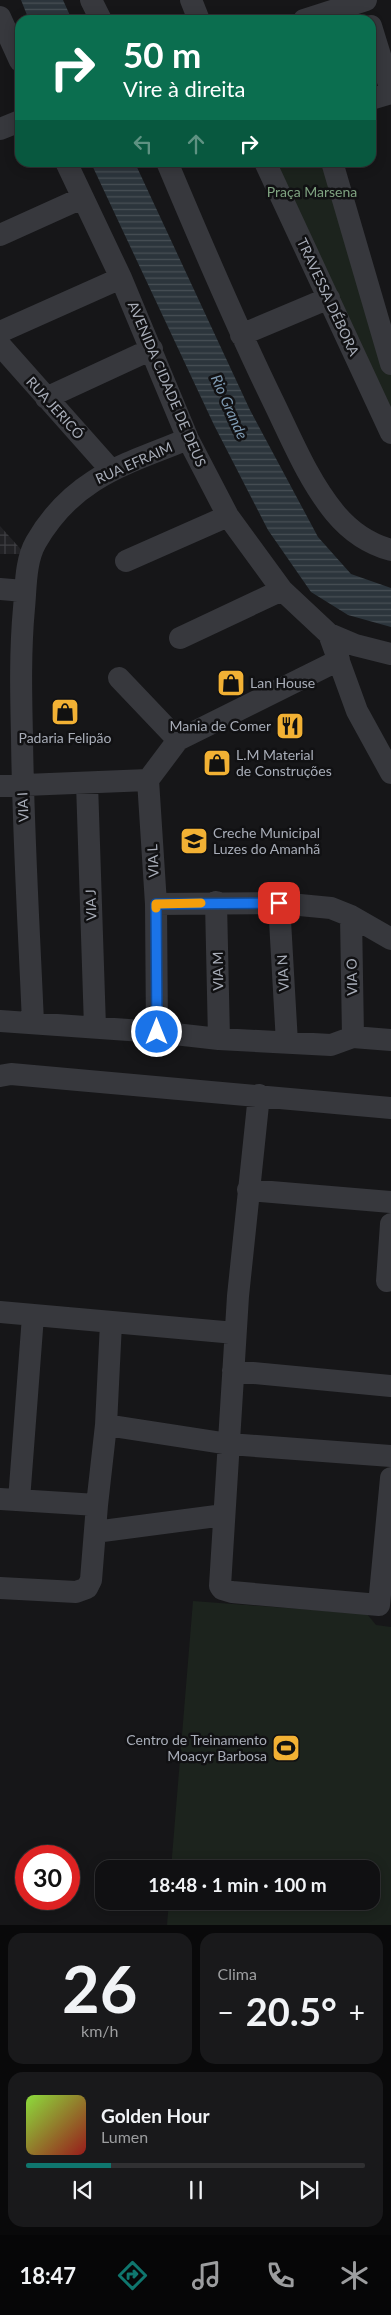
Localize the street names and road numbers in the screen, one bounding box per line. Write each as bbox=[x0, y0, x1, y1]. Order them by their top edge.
street label: TRAVESSA DÉBORA bbox=[294, 235, 363, 359]
street label: AVENIDA CIDADE DE DEUS bbox=[125, 298, 210, 469]
street label: RUA JERICÓ bbox=[23, 373, 88, 442]
street label: RUA EFRAIM bbox=[93, 438, 175, 487]
street label: VIA I bbox=[13, 792, 32, 822]
street label: VIA L bbox=[143, 844, 162, 878]
street label: VIA J bbox=[81, 889, 100, 921]
street label: VIA M bbox=[209, 951, 226, 991]
street label: VIA N bbox=[273, 954, 292, 992]
street label: VIA O bbox=[343, 958, 360, 996]

